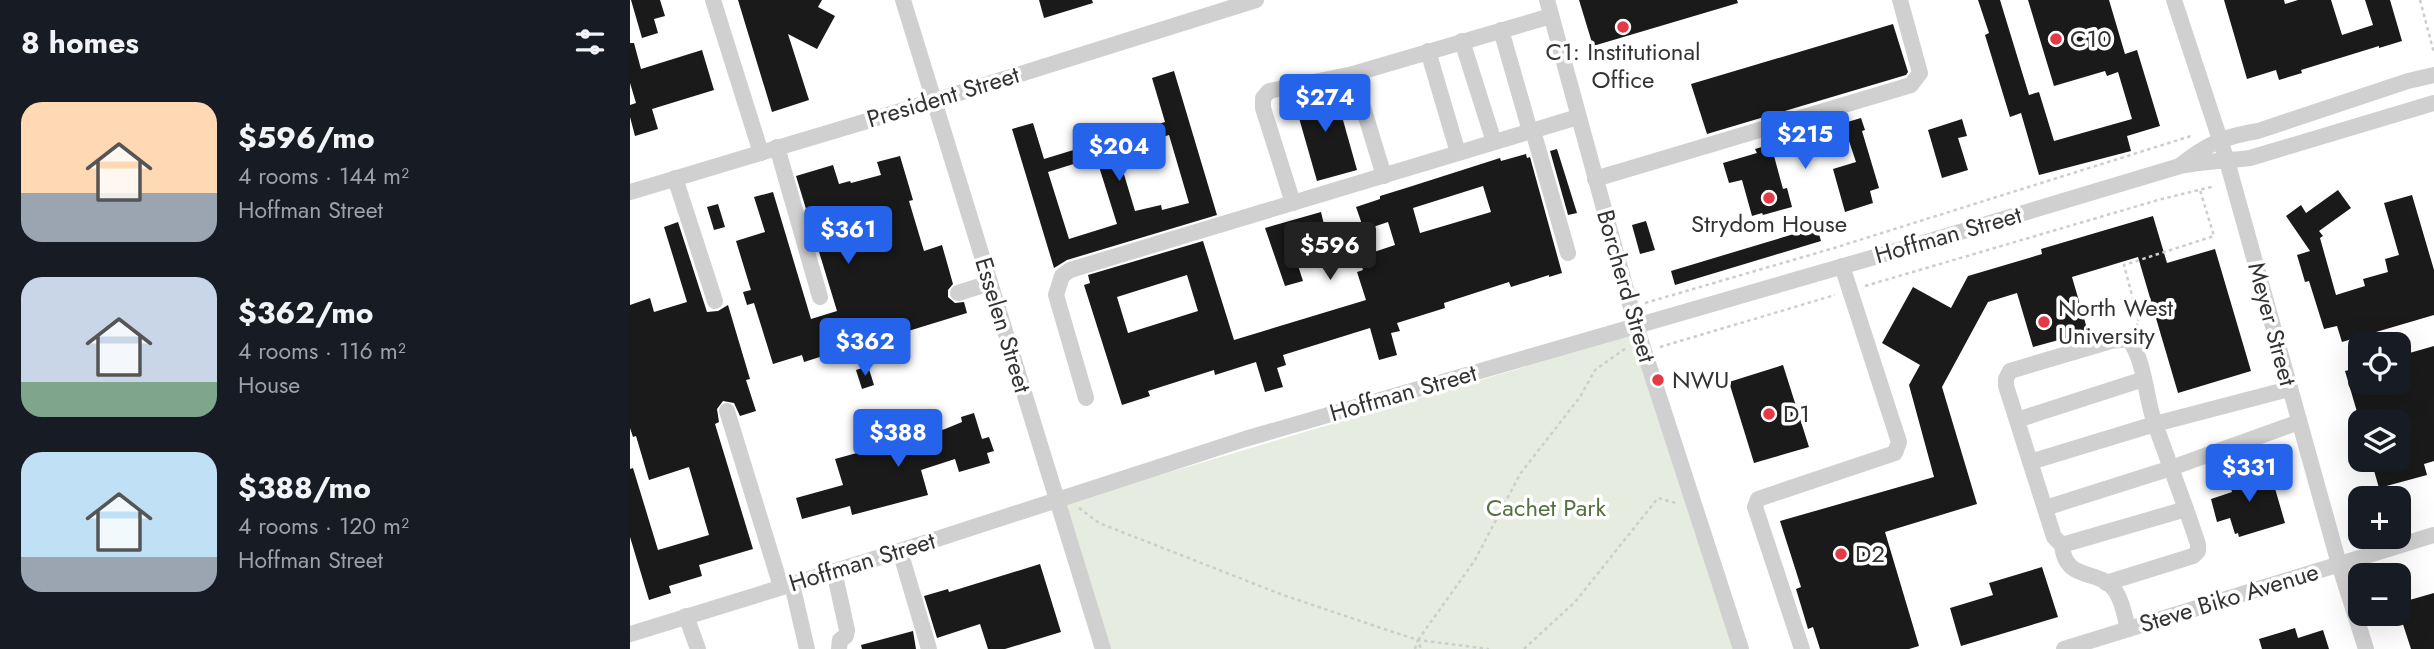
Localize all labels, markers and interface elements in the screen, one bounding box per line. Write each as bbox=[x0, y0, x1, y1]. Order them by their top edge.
marker: C1: Institutional Office bbox=[1615, 19, 1631, 35]
text: 8 homes bbox=[21, 21, 139, 64]
place label: C10 bbox=[2070, 21, 2112, 56]
icon: filters bbox=[571, 23, 609, 61]
marker: C10 bbox=[2048, 31, 2064, 47]
place label: C1: Institutional Office bbox=[1546, 34, 1700, 97]
street label: President Street bbox=[862, 57, 1024, 136]
pin: $274 bbox=[1284, 74, 1366, 134]
text: $274 bbox=[1295, 80, 1355, 114]
pin: $215 bbox=[1764, 111, 1846, 171]
text: $596/mo bbox=[238, 116, 375, 159]
text: $215 bbox=[1777, 117, 1833, 151]
pin: $204 bbox=[1078, 124, 1160, 183]
text: $204 bbox=[1089, 129, 1149, 163]
icon: home bbox=[77, 130, 161, 214]
text: 4 rooms · 144 m² bbox=[238, 159, 409, 193]
marker: Strydom House bbox=[1761, 190, 1777, 206]
text: Hoffman Street bbox=[238, 193, 383, 227]
street label: Hoffman Street bbox=[1870, 197, 2026, 272]
street label: Borcherd Street bbox=[1588, 205, 1665, 366]
pin: $361 bbox=[807, 206, 889, 266]
place label: Strydom House bbox=[1691, 206, 1847, 241]
text: $361 bbox=[820, 212, 876, 246]
pin: $596 bbox=[1289, 222, 1371, 282]
text: $596 bbox=[1300, 228, 1360, 262]
street label: Esselen Street bbox=[966, 253, 1041, 397]
street label: Meyer Street bbox=[2239, 258, 2306, 390]
place label: North West University bbox=[2058, 290, 2173, 353]
text: $362/mo bbox=[238, 291, 373, 334]
icon: home bbox=[77, 305, 161, 389]
marker: North West University bbox=[2036, 314, 2052, 330]
pin: $362 bbox=[824, 318, 906, 378]
text: $362 bbox=[835, 324, 895, 358]
map controls bbox=[2348, 332, 2411, 626]
button: locate bbox=[2348, 332, 2411, 395]
text: 4 rooms · 116 m² bbox=[238, 334, 406, 368]
street label: Hoffman Street bbox=[1325, 355, 1481, 430]
place label: NWU bbox=[1672, 362, 1729, 397]
text: House bbox=[238, 368, 300, 402]
marker: NWU bbox=[1650, 372, 1666, 388]
place label: D1 bbox=[1783, 396, 1810, 431]
marker: D1 bbox=[1761, 406, 1777, 422]
button: layers bbox=[2348, 409, 2411, 472]
pin: $388 bbox=[857, 410, 939, 469]
text: $388 bbox=[869, 415, 927, 449]
pin: $331 bbox=[2208, 444, 2290, 504]
text: $331 bbox=[2222, 450, 2276, 484]
text: $388/mo bbox=[238, 466, 371, 509]
icon: home bbox=[77, 480, 161, 564]
button: + bbox=[2348, 486, 2411, 549]
park label: Cachet Park bbox=[1486, 490, 1607, 525]
text: 4 rooms · 120 m² bbox=[238, 509, 409, 543]
street label: Hoffman Street bbox=[784, 523, 940, 600]
place label: D2 bbox=[1855, 536, 1885, 571]
text: Hoffman Street bbox=[238, 543, 383, 577]
marker: D2 bbox=[1833, 546, 1849, 562]
street label: Steve Biko Avenue bbox=[2135, 554, 2323, 641]
button: − bbox=[2348, 563, 2411, 626]

